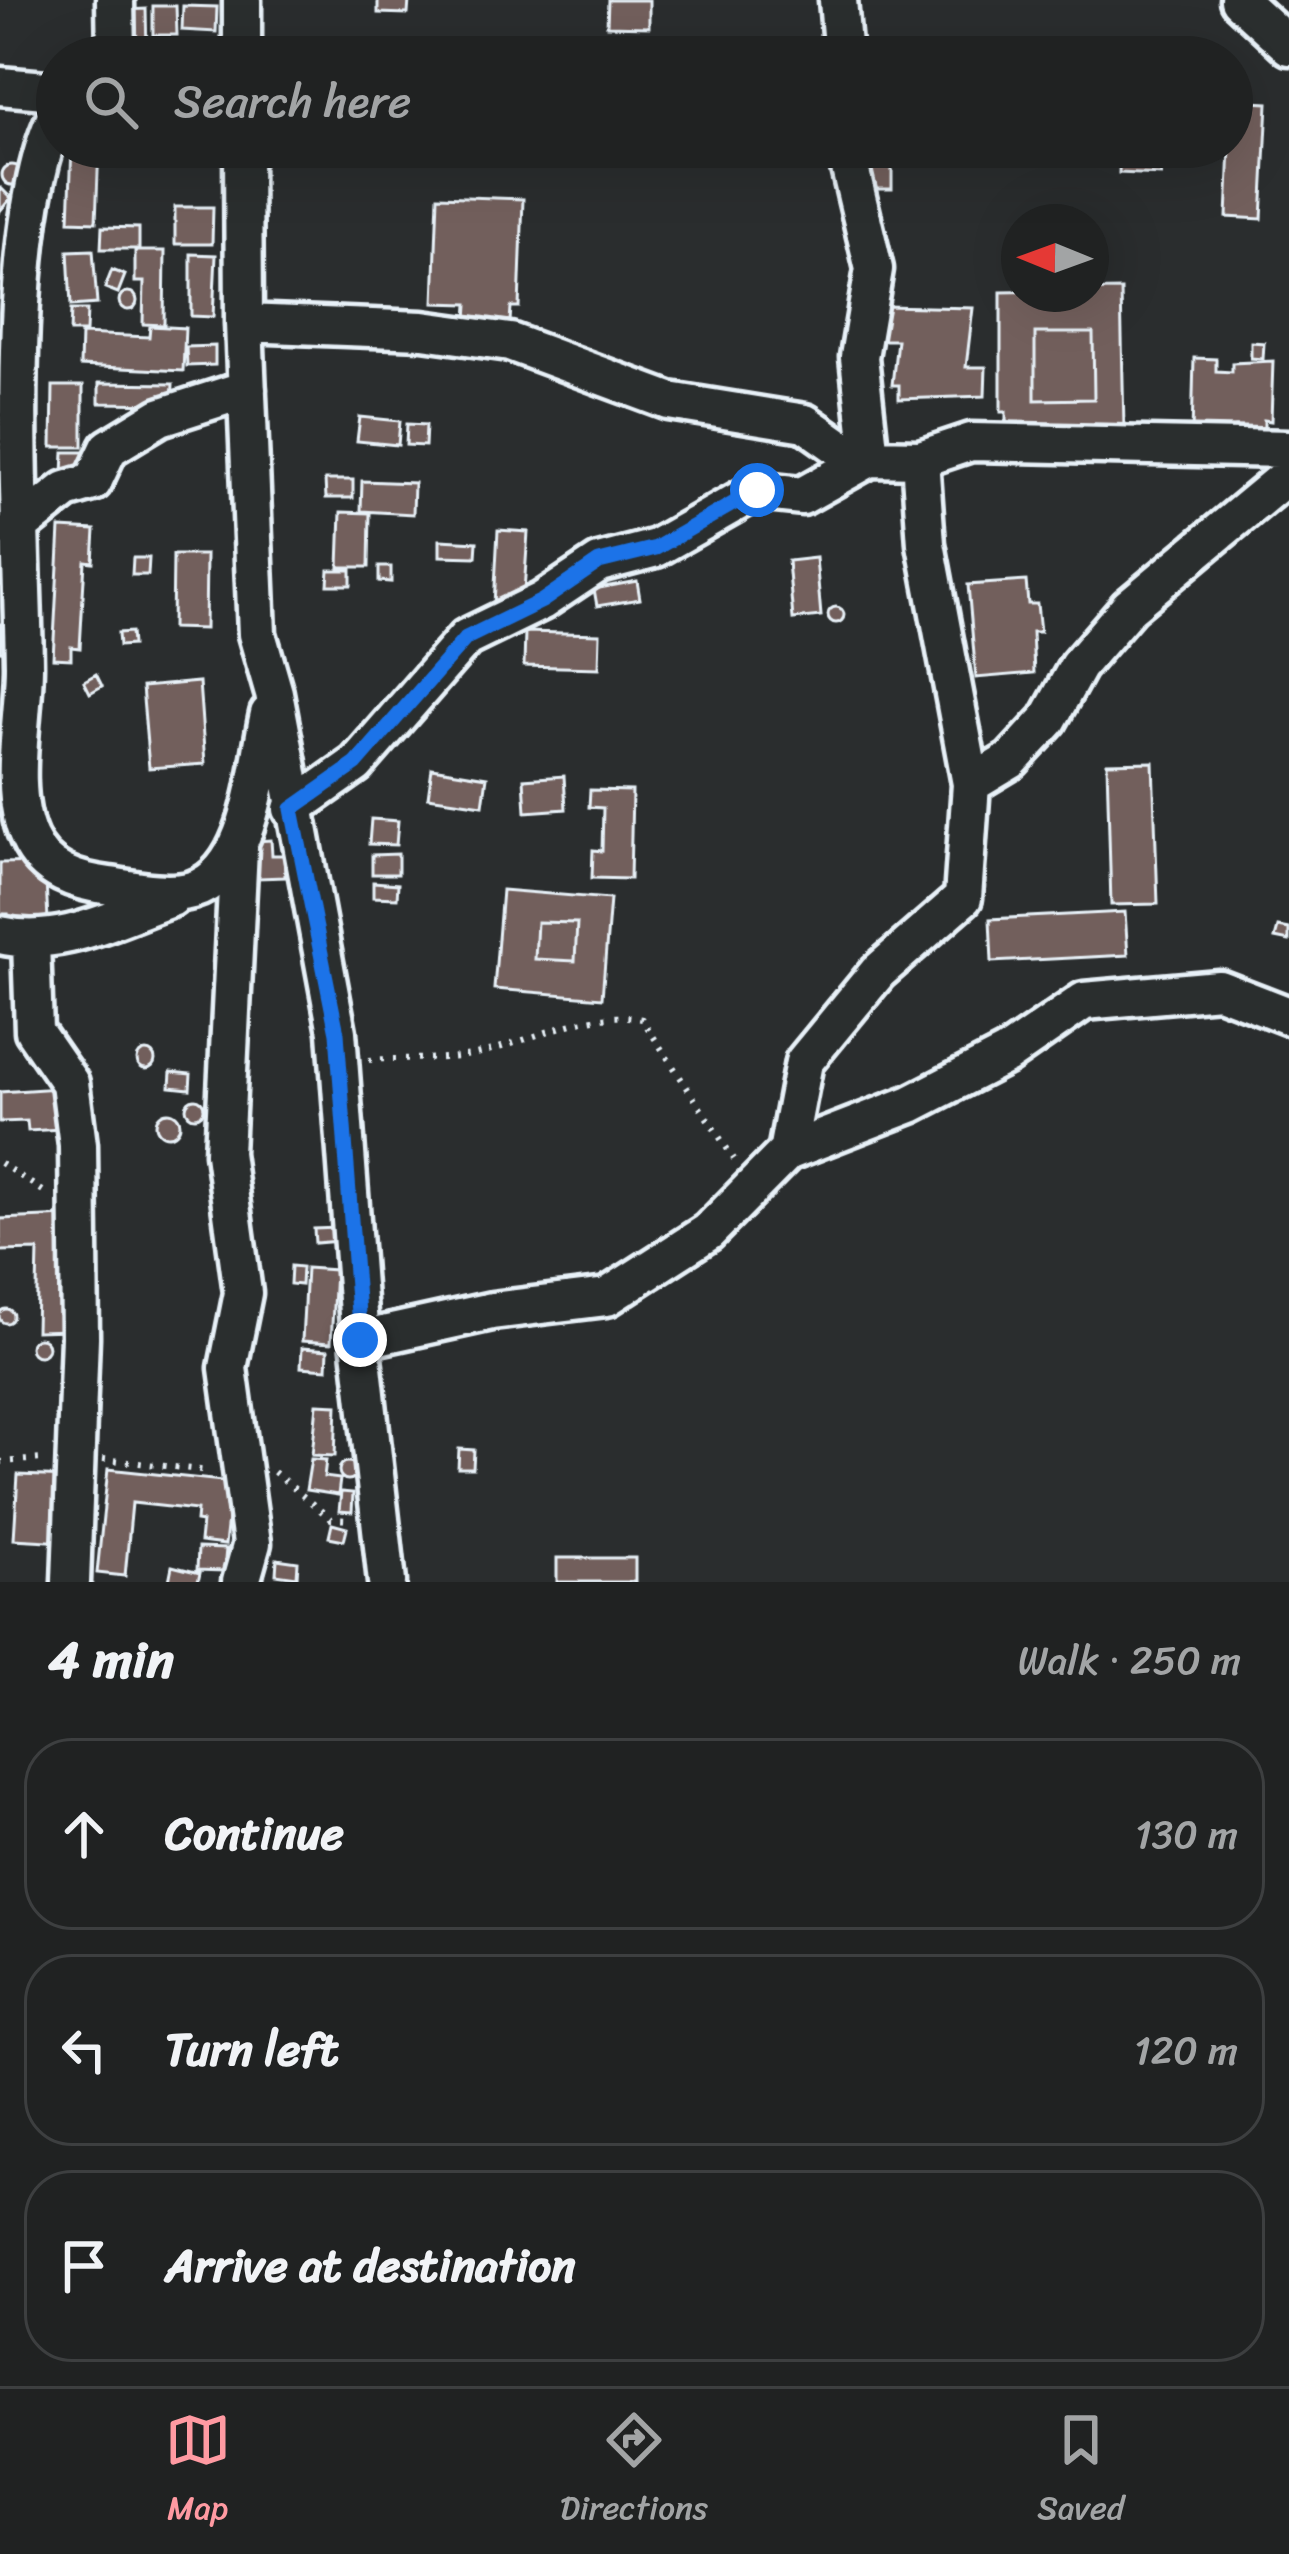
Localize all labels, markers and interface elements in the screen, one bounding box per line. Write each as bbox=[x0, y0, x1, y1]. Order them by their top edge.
search box bbox=[36, 36, 1253, 168]
text: Search here bbox=[174, 62, 411, 142]
icon: search bbox=[78, 69, 144, 135]
north arrow bbox=[1001, 204, 1109, 312]
route start bbox=[730, 463, 784, 517]
route end bbox=[333, 1313, 387, 1367]
text: 4 min bbox=[48, 1615, 174, 1705]
text: Walk · 250 m bbox=[1018, 1626, 1241, 1695]
text: Continue bbox=[165, 1794, 344, 1874]
text: 130 m bbox=[1135, 1800, 1238, 1869]
icon: ahead bbox=[51, 1801, 117, 1867]
text: Turn left bbox=[165, 2010, 338, 2090]
text: 120 m bbox=[1134, 2016, 1238, 2085]
icon: left bbox=[51, 2017, 117, 2083]
text: Arrive at destination bbox=[165, 2226, 575, 2306]
icon: arrive bbox=[51, 2233, 117, 2299]
tab: Map bbox=[165, 2407, 231, 2537]
tab: Directions bbox=[560, 2407, 708, 2537]
tab: Saved bbox=[1037, 2407, 1124, 2537]

